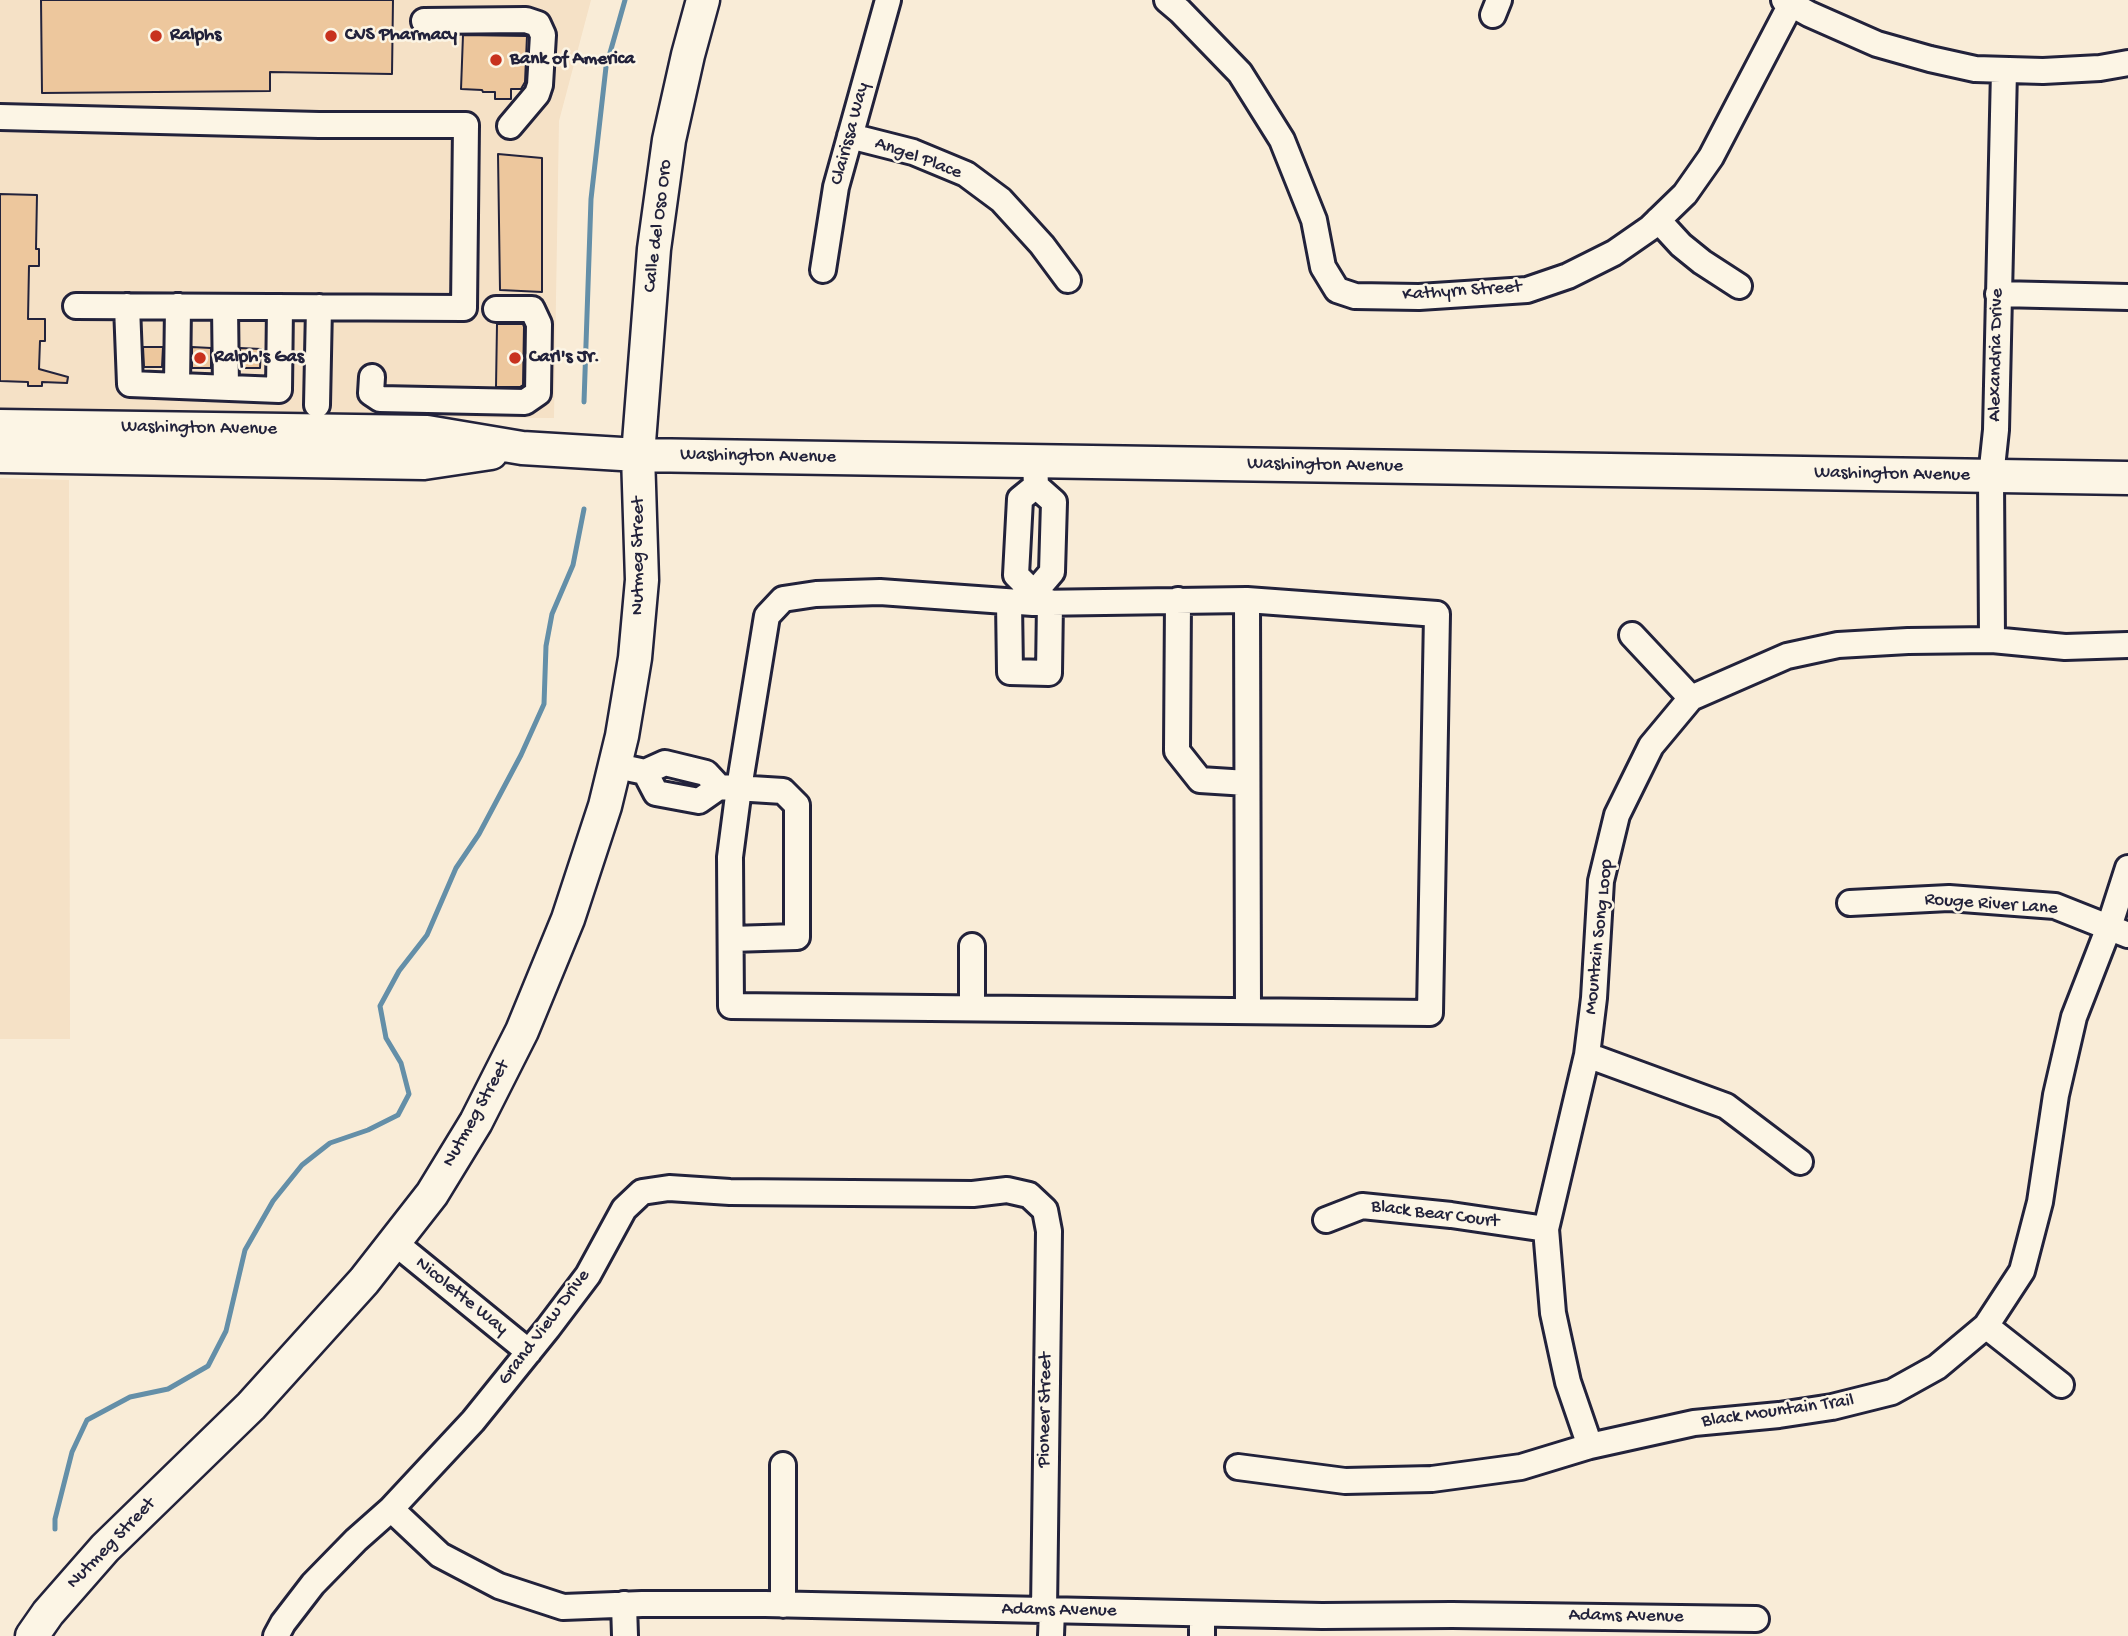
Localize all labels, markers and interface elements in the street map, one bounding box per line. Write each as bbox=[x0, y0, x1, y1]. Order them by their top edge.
place label: Ralphs bbox=[170, 25, 221, 47]
place label: CVS Pharmacy bbox=[345, 25, 457, 47]
marker: Ralphs bbox=[148, 28, 164, 44]
marker: CVS Pharmacy bbox=[323, 28, 339, 44]
place label: Bank of America bbox=[510, 49, 635, 71]
marker: Bank of America bbox=[488, 52, 504, 68]
street label: Clairissa Way bbox=[826, 80, 876, 188]
street label: Angel Place bbox=[871, 133, 965, 185]
street label: Calle del Oso Oro bbox=[640, 158, 678, 294]
street label: Kathyrn Street bbox=[1402, 276, 1522, 308]
street label: Alexandria Drive bbox=[1984, 288, 2010, 422]
place label: Ralph's Gas bbox=[214, 347, 304, 369]
place label: Carl's Jr. bbox=[529, 347, 600, 369]
marker: Ralph's Gas bbox=[192, 350, 208, 366]
marker: Carl's Jr. bbox=[507, 350, 523, 366]
street label: Washington Avenue bbox=[121, 416, 277, 442]
street label: Washington Avenue bbox=[680, 444, 836, 470]
street label: Washington Avenue bbox=[1247, 453, 1403, 479]
street label: Washington Avenue bbox=[1814, 462, 1970, 488]
street label: Nutmeg Street bbox=[628, 497, 650, 615]
street label: Mountain Song Loop bbox=[1581, 858, 1619, 1016]
street label: Rouge River Lane bbox=[1924, 889, 2058, 921]
street label: Nutmeg Street bbox=[438, 1057, 516, 1171]
street label: Black Bear Court bbox=[1370, 1196, 1500, 1234]
street label: Nicolette Way bbox=[410, 1253, 512, 1341]
street label: Grand View Drive bbox=[494, 1266, 596, 1390]
street label: Pioneer Street bbox=[1034, 1352, 1058, 1468]
street label: Black Mountain Trail bbox=[1700, 1390, 1856, 1434]
street label: Nutmeg Street bbox=[63, 1494, 161, 1594]
street label: Adams Avenue bbox=[1001, 1599, 1117, 1623]
street label: Adams Avenue bbox=[1568, 1605, 1684, 1629]

